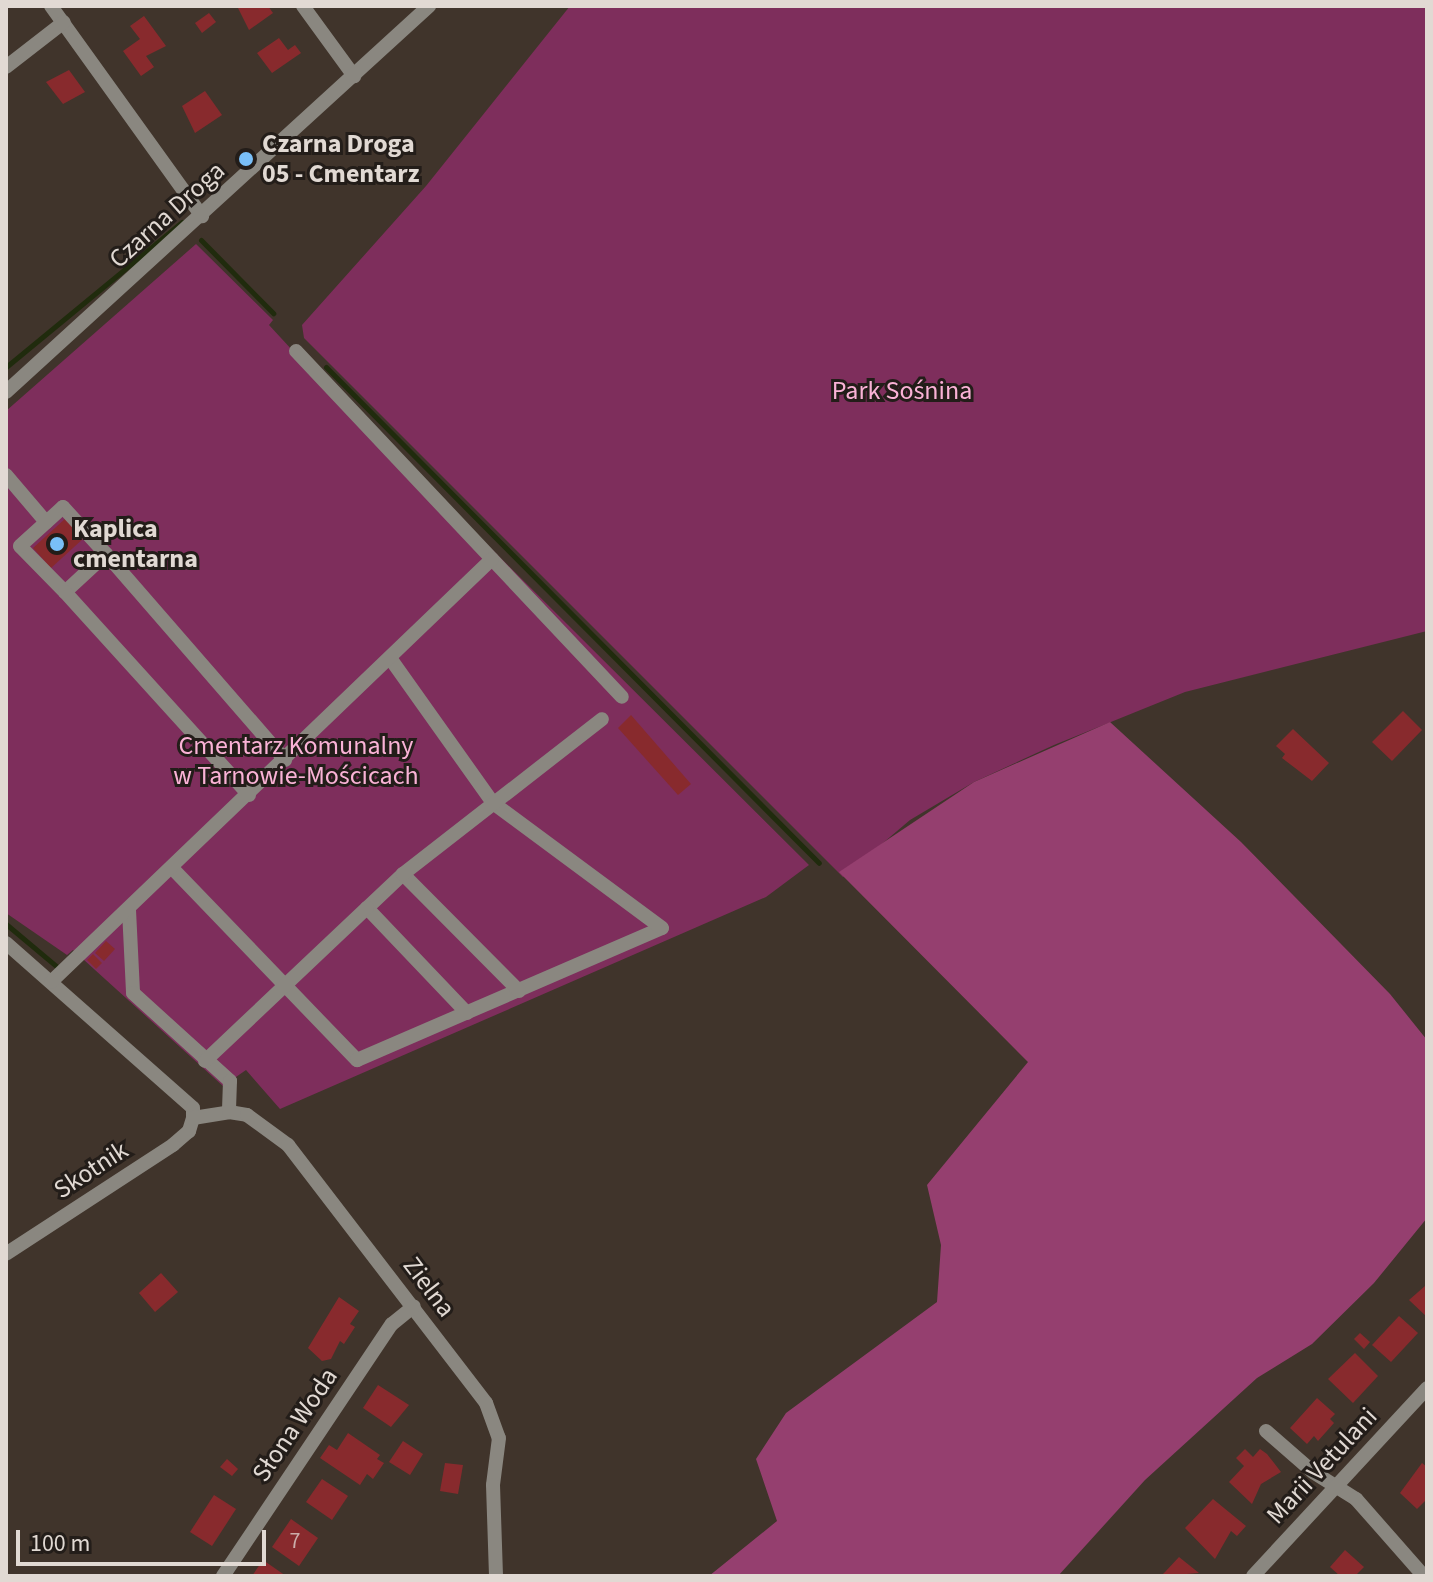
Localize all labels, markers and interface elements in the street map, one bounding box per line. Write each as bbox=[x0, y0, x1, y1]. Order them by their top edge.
place label: Czarna Droga 05 - Cmentarz bbox=[262, 128, 419, 190]
marker: Czarna Droga 05 - Cmentarz bbox=[237, 150, 255, 168]
street label: Czarna Droga bbox=[103, 155, 231, 275]
park label: Park Sośnina bbox=[832, 375, 972, 407]
place label: Kaplica cmentarna bbox=[73, 513, 198, 574]
marker: Kaplica cmentarna bbox=[48, 535, 66, 553]
park label: Cmentarz Komunalny w Tarnowie-Mościcach bbox=[173, 730, 419, 792]
street label: Skotnik bbox=[48, 1135, 134, 1205]
street label: Zielna bbox=[396, 1251, 462, 1323]
street label: Słona Woda bbox=[246, 1362, 344, 1488]
street label: Marii Vetulani bbox=[1260, 1401, 1384, 1531]
scale bar bbox=[20, 1514, 270, 1564]
text: 100 m bbox=[30, 1526, 90, 1561]
house number: 7 bbox=[290, 1529, 300, 1555]

